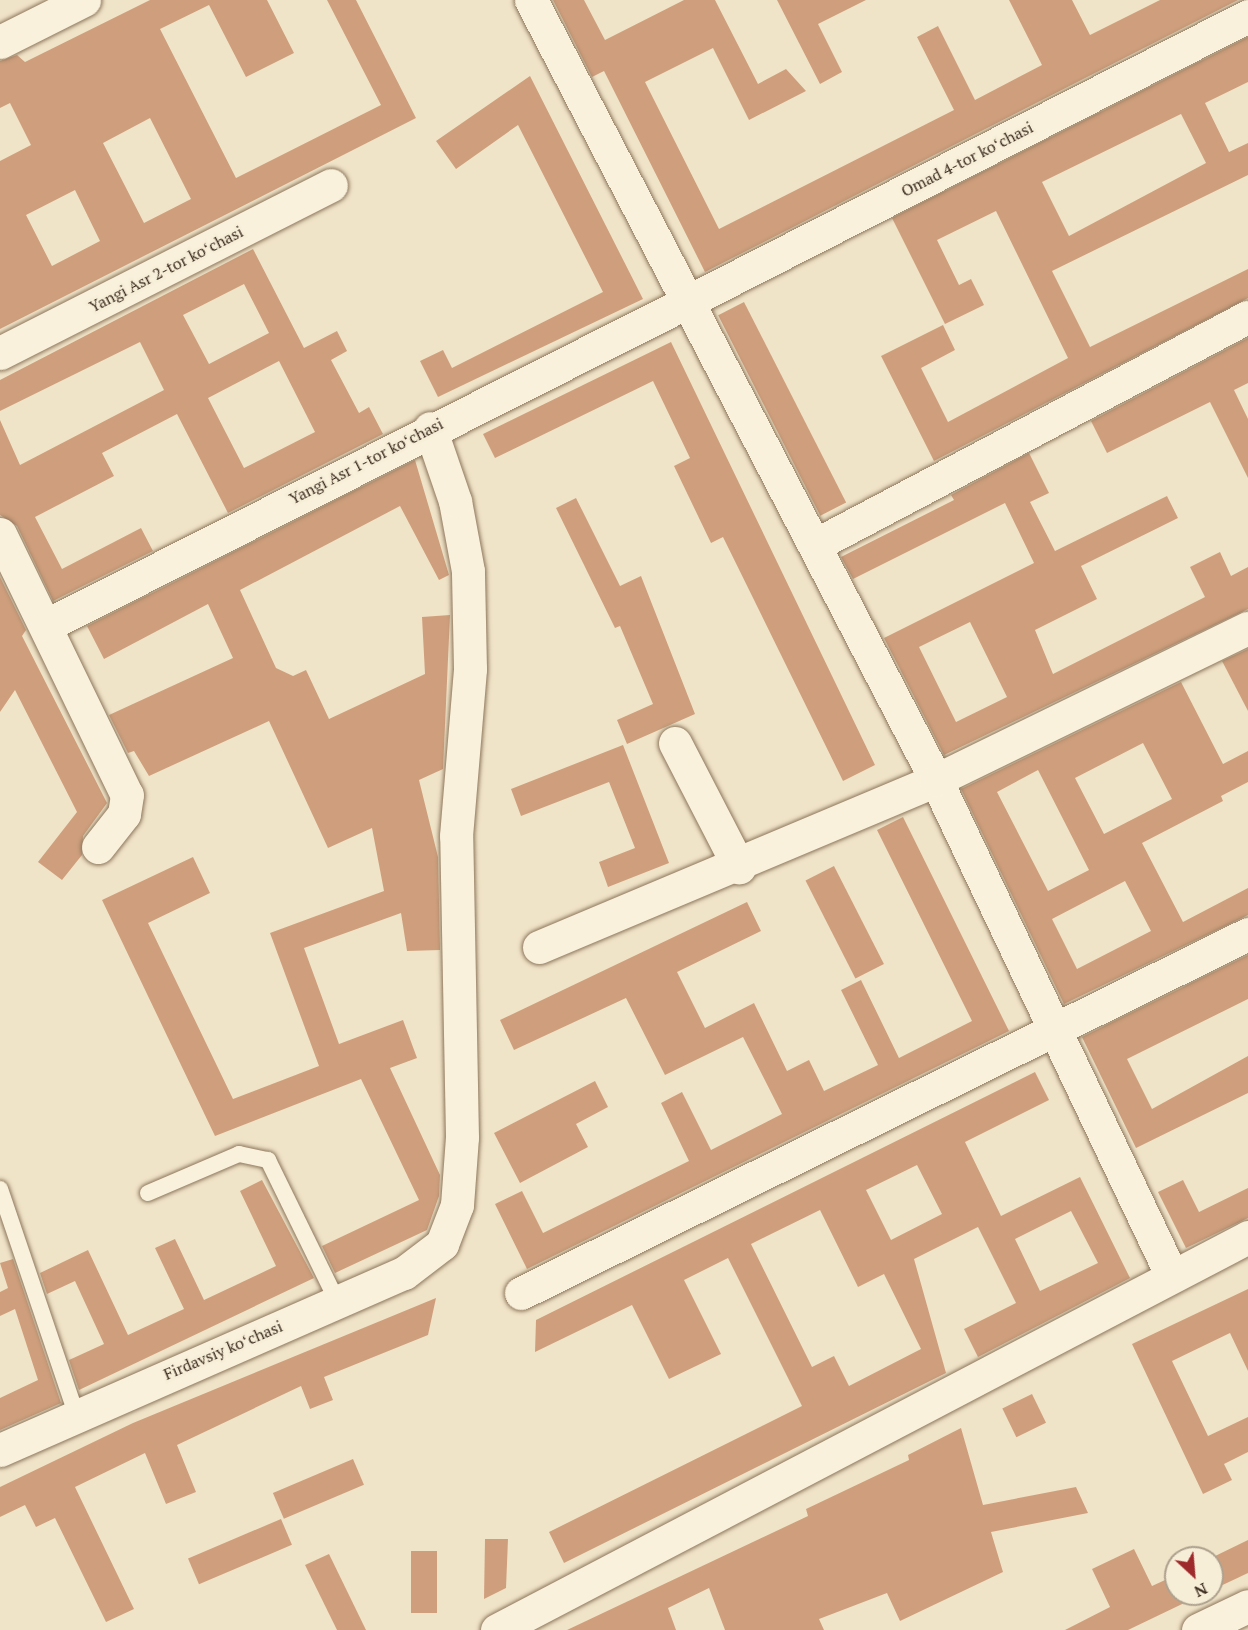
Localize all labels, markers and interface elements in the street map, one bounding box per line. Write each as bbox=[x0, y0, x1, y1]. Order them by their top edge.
street label: Omad 4-tor koʻchasi bbox=[898, 117, 1036, 201]
street label: Yangi Asr 2-tor koʻchasi bbox=[86, 222, 246, 316]
street label: Yangi Asr 1-tor koʻchasi bbox=[286, 414, 446, 508]
street label: Firdavsiy koʻchasi bbox=[161, 1316, 285, 1384]
north arrow bbox=[1164, 1546, 1224, 1606]
text: N bbox=[1191, 1578, 1211, 1603]

